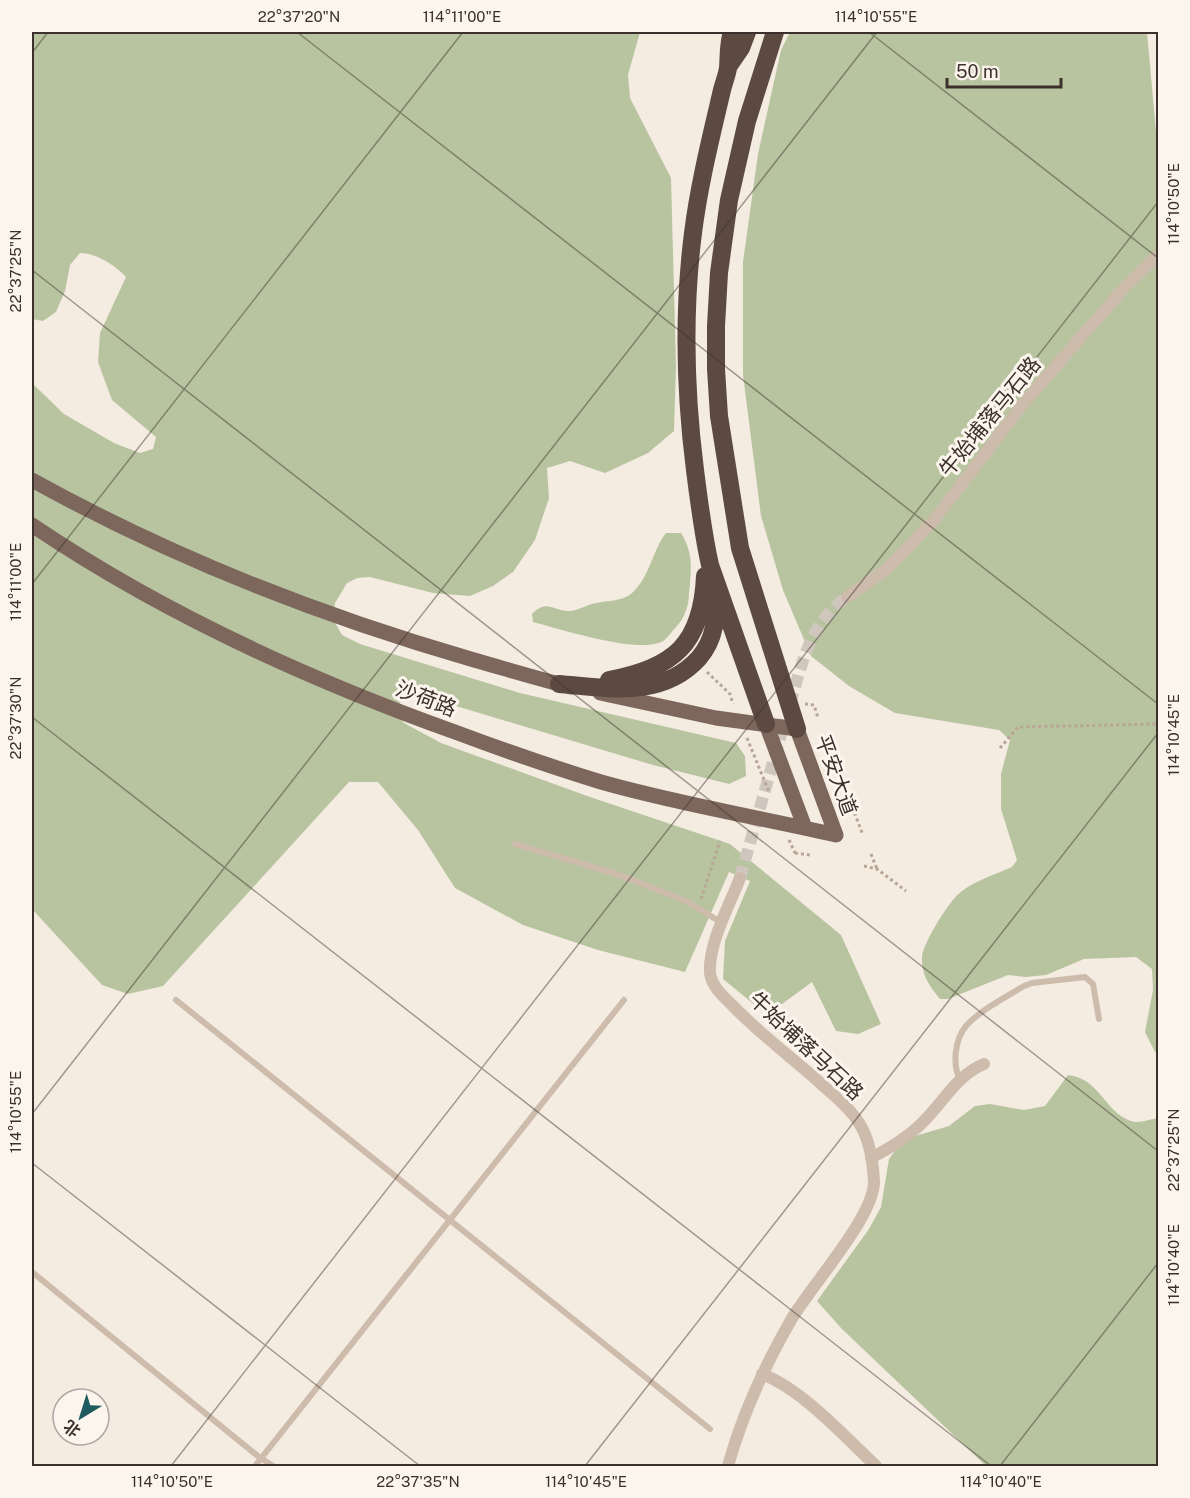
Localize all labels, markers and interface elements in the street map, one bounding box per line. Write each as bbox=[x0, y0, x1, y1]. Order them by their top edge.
text: 22°37'20"N bbox=[258, 8, 340, 25]
text: 114°11'00"E bbox=[423, 8, 501, 25]
text: 114°10'55"E bbox=[835, 8, 917, 25]
scale bar bbox=[947, 51, 1061, 89]
text: 50 m bbox=[956, 61, 999, 82]
text: 114°10'50"E bbox=[1165, 163, 1182, 245]
text: 22°37'25"N bbox=[7, 230, 24, 312]
street label: 牛始埔落马石路 bbox=[934, 352, 1046, 482]
text: 114°11'00"E bbox=[7, 543, 24, 621]
street label: 沙荷路 bbox=[392, 676, 460, 721]
text: 22°37'30"N bbox=[7, 677, 24, 759]
text: 114°10'45"E bbox=[1165, 694, 1182, 776]
street label: 平安大道 bbox=[810, 731, 863, 819]
street label: 牛始埔落马石路 bbox=[744, 986, 869, 1105]
text: 114°10'55"E bbox=[7, 1071, 24, 1153]
text: 22°37'25"N bbox=[1165, 1109, 1182, 1191]
text: 114°10'40"E bbox=[1165, 1224, 1182, 1306]
north arrow bbox=[51, 1387, 111, 1447]
text: 北 bbox=[60, 1416, 84, 1441]
text: 114°10'50"E bbox=[131, 1473, 213, 1490]
text: 22°37'35"N bbox=[376, 1473, 460, 1490]
text: 114°10'45"E bbox=[545, 1473, 627, 1490]
text: 114°10'40"E bbox=[960, 1473, 1042, 1490]

